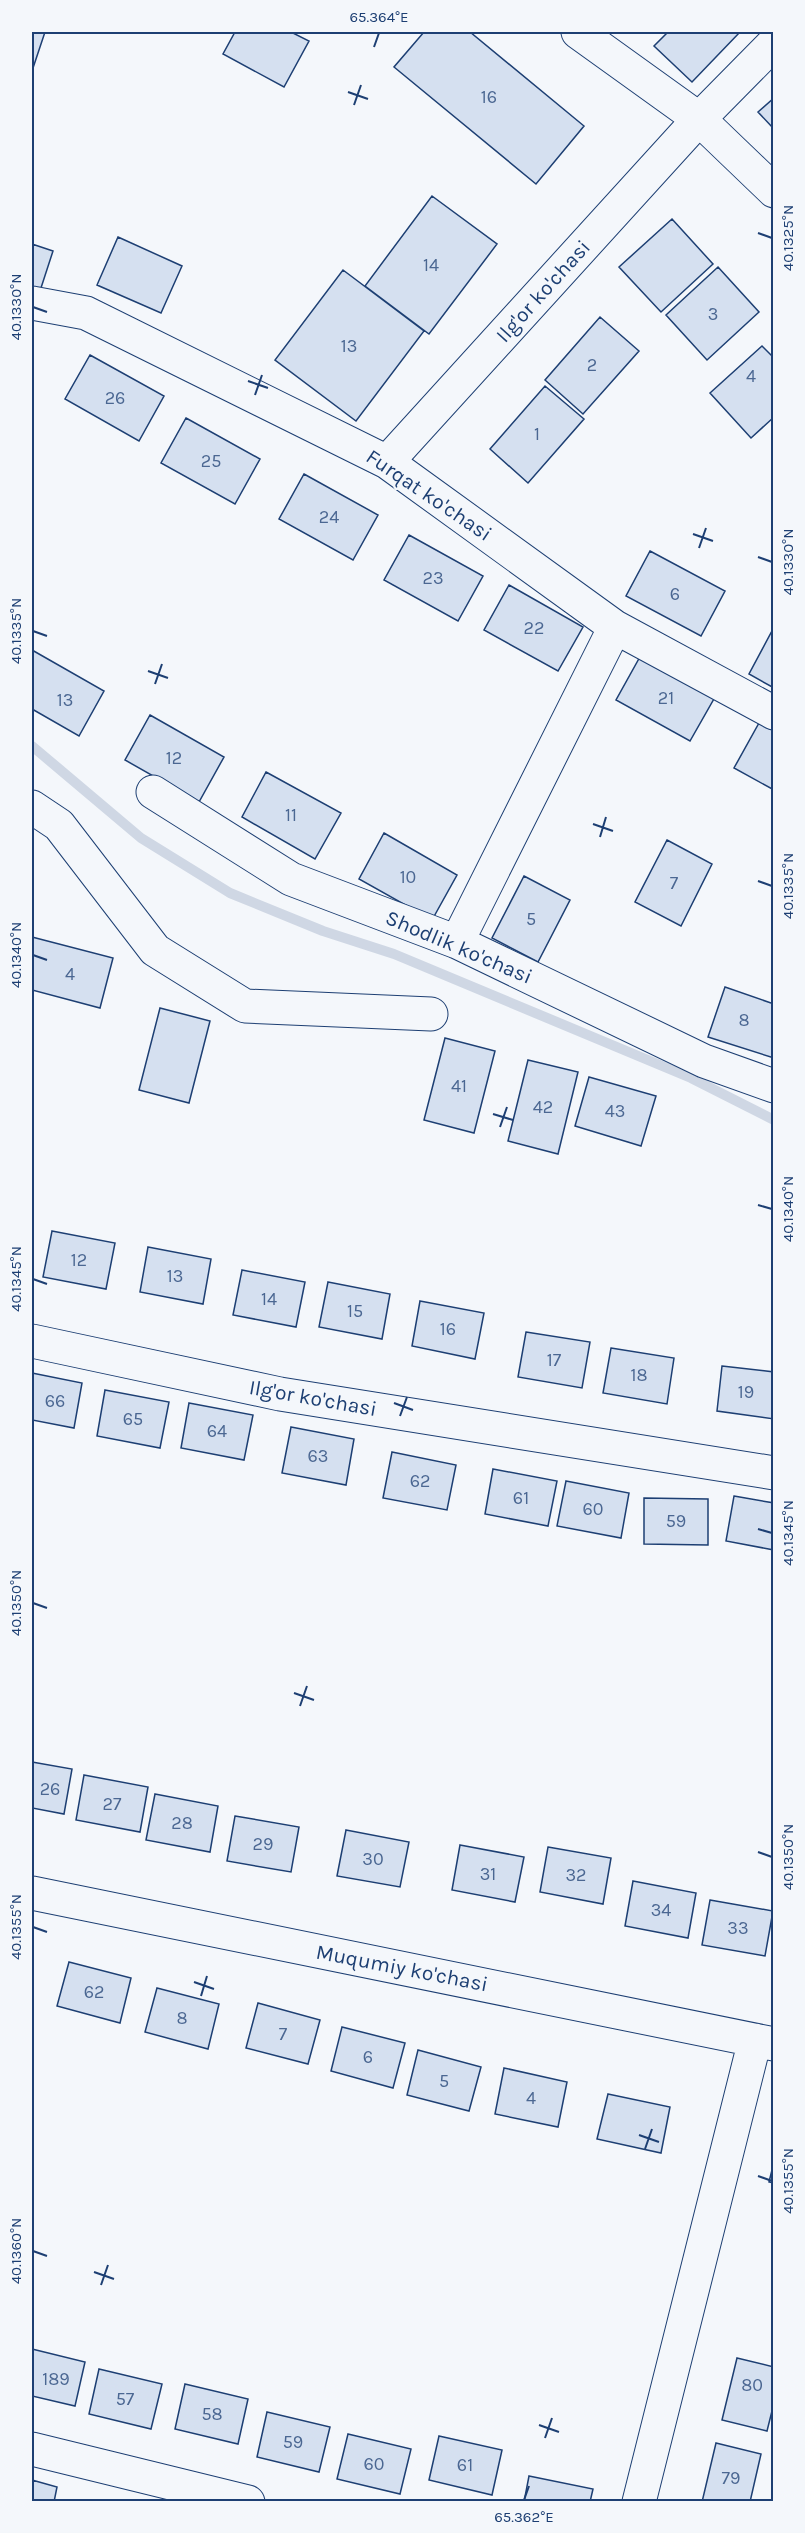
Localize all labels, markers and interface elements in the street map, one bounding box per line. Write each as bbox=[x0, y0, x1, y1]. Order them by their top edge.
text: 65.364°E bbox=[349, 8, 409, 26]
house number: 16 bbox=[481, 86, 497, 108]
text: 40.1325°N bbox=[779, 205, 797, 271]
street label: Ilg'or ko'chasi bbox=[491, 235, 595, 347]
house number: 14 bbox=[423, 254, 439, 276]
text: 40.1330°N bbox=[7, 274, 25, 340]
house number: 3 bbox=[708, 303, 718, 325]
house number: 13 bbox=[341, 335, 357, 357]
house number: 2 bbox=[587, 354, 597, 376]
house number: 4 bbox=[746, 365, 756, 387]
house number: 26 bbox=[105, 387, 125, 409]
house number: 1 bbox=[534, 423, 540, 445]
street label: Furqat ko'chasi bbox=[362, 444, 496, 546]
house number: 25 bbox=[201, 450, 221, 472]
house number: 24 bbox=[319, 506, 339, 528]
text: 40.1330°N bbox=[779, 529, 797, 595]
house number: 23 bbox=[422, 567, 444, 589]
house number: 6 bbox=[670, 583, 680, 605]
text: 40.1335°N bbox=[7, 598, 25, 664]
house number: 22 bbox=[524, 617, 544, 639]
house number: 21 bbox=[658, 687, 674, 709]
house number: 13 bbox=[57, 689, 73, 711]
house number: 12 bbox=[166, 747, 182, 769]
house number: 11 bbox=[285, 804, 297, 826]
text: 40.1335°N bbox=[779, 853, 797, 919]
house number: 10 bbox=[400, 866, 416, 888]
house number: 7 bbox=[670, 872, 679, 894]
street label: Shodlik ko'chasi bbox=[382, 905, 536, 989]
house number: 5 bbox=[526, 908, 536, 930]
text: 40.1340°N bbox=[7, 922, 25, 988]
house number: 4 bbox=[65, 963, 75, 985]
house number: 8 bbox=[738, 1009, 750, 1031]
house number: 41 bbox=[451, 1075, 467, 1097]
house number: 42 bbox=[533, 1096, 553, 1118]
house number: 43 bbox=[605, 1100, 625, 1122]
text: 40.1340°N bbox=[779, 1176, 797, 1242]
text: 40.1345°N bbox=[7, 1246, 25, 1312]
house number: 12 bbox=[71, 1249, 87, 1271]
house number: 13 bbox=[167, 1265, 183, 1287]
house number: 14 bbox=[261, 1288, 277, 1310]
house number: 15 bbox=[347, 1300, 363, 1322]
house number: 16 bbox=[440, 1318, 456, 1340]
house number: 17 bbox=[547, 1349, 562, 1371]
house number: 18 bbox=[630, 1364, 648, 1386]
street label: Ilg'or ko'chasi bbox=[247, 1375, 379, 1421]
house number: 19 bbox=[738, 1381, 754, 1403]
house number: 66 bbox=[45, 1390, 65, 1412]
house number: 65 bbox=[123, 1408, 143, 1430]
house number: 64 bbox=[207, 1420, 227, 1442]
house number: 63 bbox=[308, 1445, 328, 1467]
house number: 62 bbox=[410, 1470, 430, 1492]
house number: 61 bbox=[513, 1487, 529, 1509]
house number: 60 bbox=[583, 1498, 604, 1520]
text: 40.1345°N bbox=[779, 1500, 797, 1566]
house number: 59 bbox=[666, 1510, 686, 1532]
text: 40.1350°N bbox=[7, 1570, 25, 1636]
house number: 26 bbox=[40, 1778, 60, 1800]
house number: 27 bbox=[103, 1793, 122, 1815]
house number: 28 bbox=[171, 1812, 193, 1834]
text: 40.1350°N bbox=[779, 1824, 797, 1890]
house number: 29 bbox=[253, 1833, 273, 1855]
house number: 30 bbox=[362, 1848, 384, 1870]
house number: 31 bbox=[480, 1863, 496, 1885]
house number: 32 bbox=[565, 1864, 587, 1886]
text: 40.1355°N bbox=[7, 1894, 25, 1960]
house number: 34 bbox=[651, 1899, 671, 1921]
house number: 33 bbox=[727, 1917, 749, 1939]
street label: Muqumiy ko'chasi bbox=[314, 1940, 490, 1996]
house number: 62 bbox=[84, 1981, 104, 2003]
house number: 8 bbox=[176, 2007, 188, 2029]
house number: 7 bbox=[279, 2023, 288, 2045]
house number: 6 bbox=[363, 2046, 373, 2068]
house number: 5 bbox=[439, 2070, 449, 2092]
house number: 4 bbox=[526, 2087, 536, 2109]
text: 40.1355°N bbox=[779, 2148, 797, 2214]
text: 40.1360°N bbox=[7, 2218, 25, 2284]
house number: 189 bbox=[42, 2368, 70, 2390]
house number: 80 bbox=[741, 2374, 763, 2396]
house number: 57 bbox=[116, 2388, 135, 2410]
house number: 58 bbox=[201, 2403, 223, 2425]
house number: 59 bbox=[283, 2431, 303, 2453]
house number: 60 bbox=[364, 2453, 385, 2475]
house number: 61 bbox=[457, 2454, 473, 2476]
house number: 79 bbox=[722, 2467, 740, 2489]
text: 65.362°E bbox=[494, 2508, 554, 2526]

